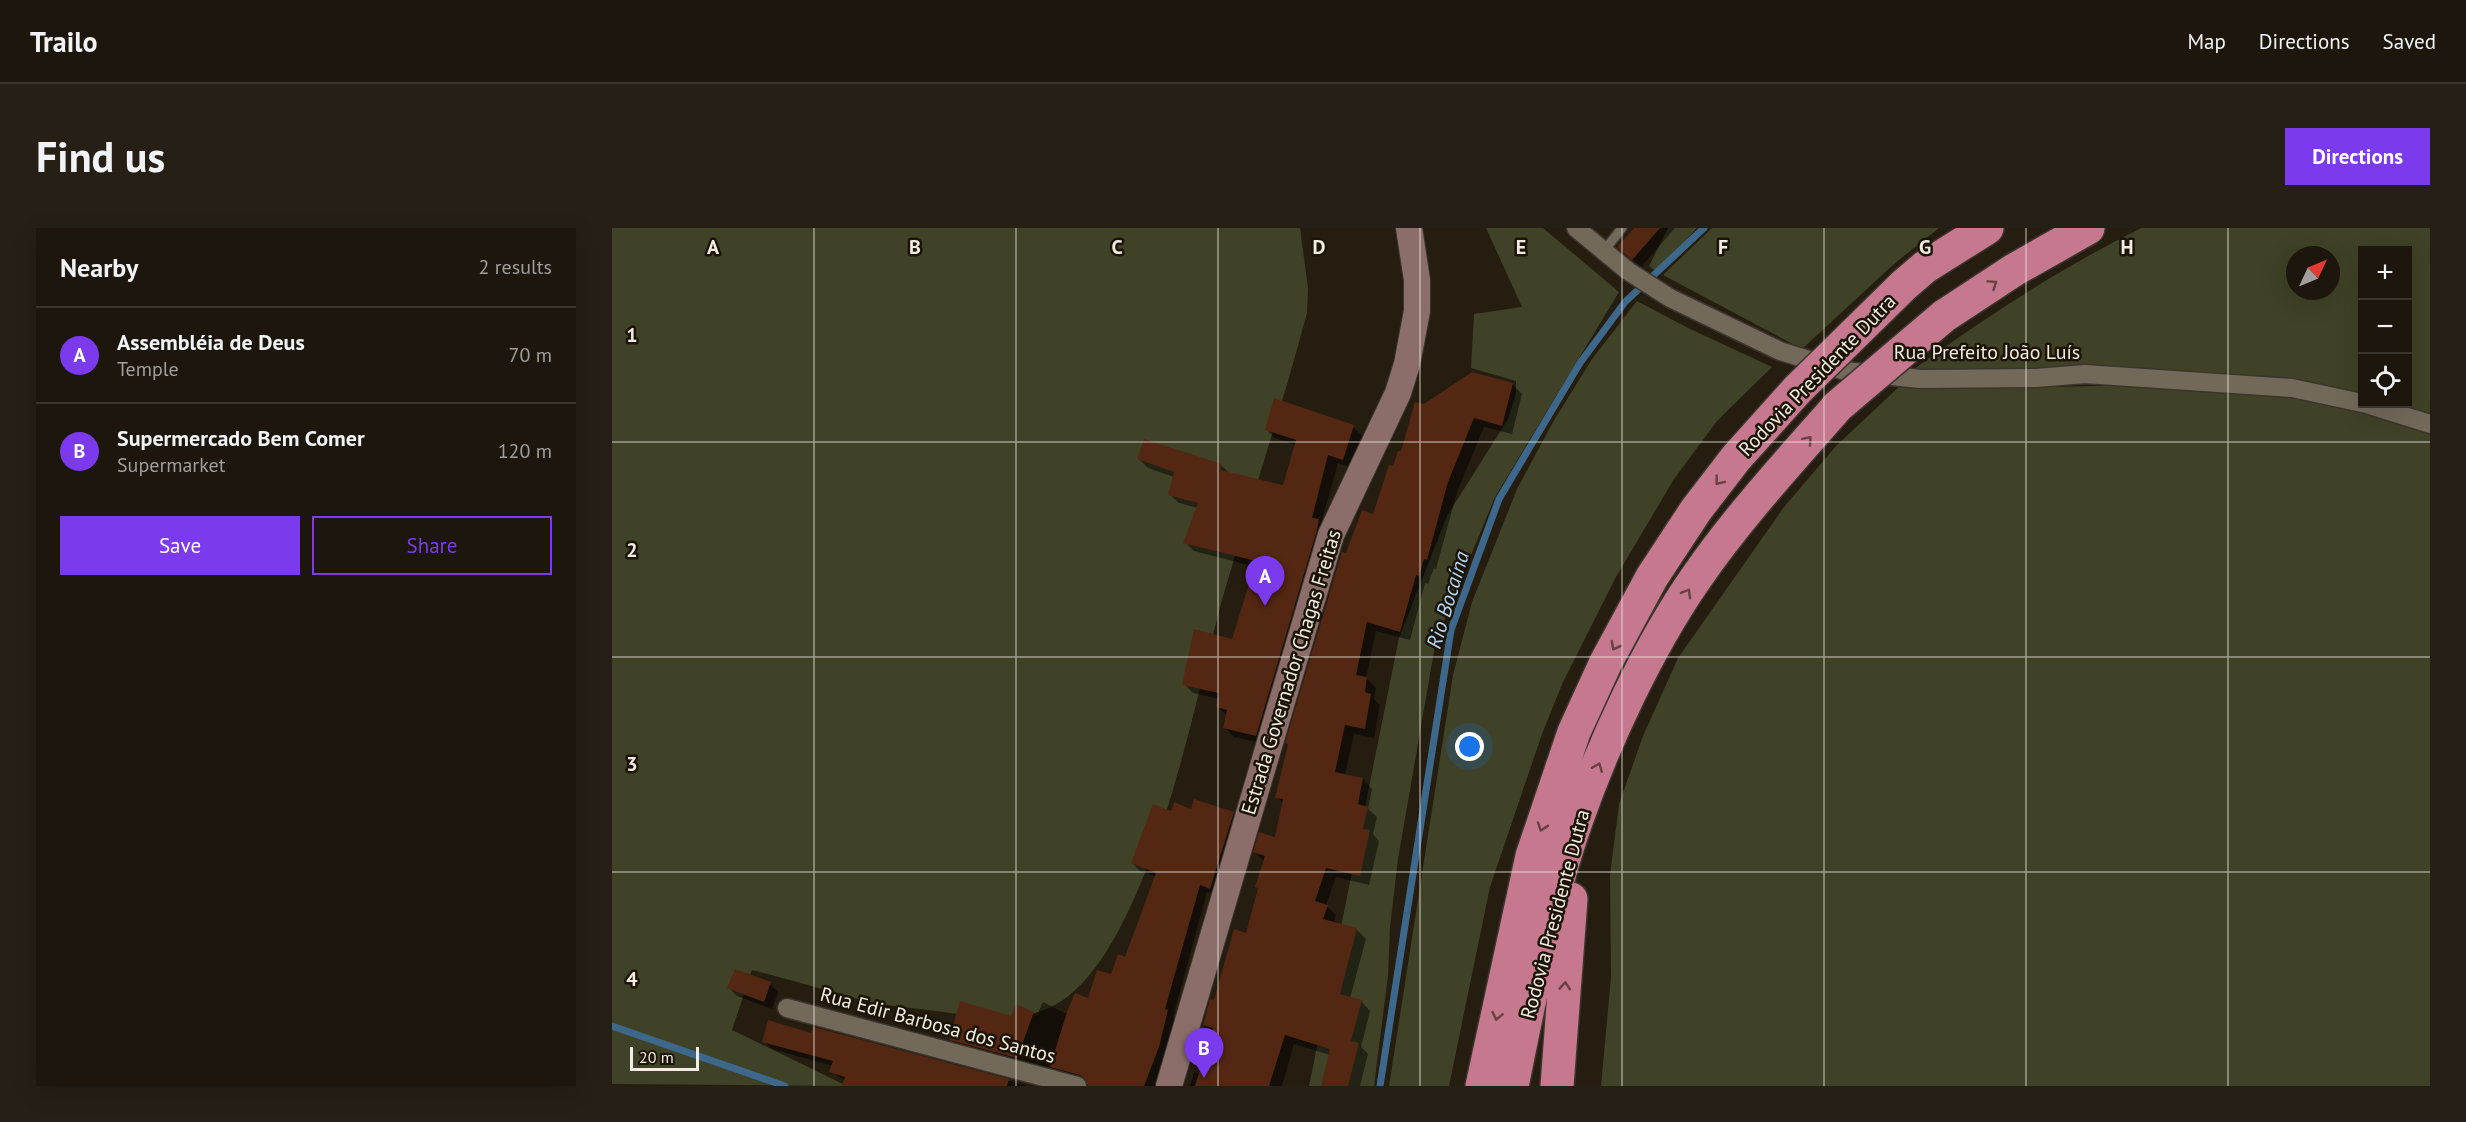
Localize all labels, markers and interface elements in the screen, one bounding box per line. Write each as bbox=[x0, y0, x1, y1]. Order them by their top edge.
text: Trailo bbox=[30, 23, 97, 60]
text: Map bbox=[2187, 28, 2226, 55]
text: Directions bbox=[2259, 28, 2350, 55]
text: Saved bbox=[2383, 28, 2436, 55]
button: Directions bbox=[2285, 128, 2430, 185]
text: Find us bbox=[36, 129, 165, 184]
text: A bbox=[707, 234, 720, 260]
text: B bbox=[909, 234, 921, 260]
text: C bbox=[1111, 234, 1123, 260]
text: D bbox=[1313, 234, 1326, 260]
text: E bbox=[1516, 234, 1526, 260]
text: F bbox=[1718, 234, 1728, 260]
text: G bbox=[1919, 234, 1931, 260]
text: H bbox=[2120, 234, 2134, 260]
north arrow bbox=[2286, 246, 2340, 300]
map controls bbox=[2358, 246, 2412, 408]
button: + bbox=[2358, 246, 2412, 300]
text: Nearby bbox=[60, 251, 138, 284]
text: 2 results bbox=[479, 254, 552, 280]
one-way arrow bbox=[1986, 280, 1997, 291]
street label: Rodovia Presidente Dutra bbox=[1733, 288, 1901, 462]
button: − bbox=[2358, 300, 2412, 354]
text: 1 bbox=[626, 322, 638, 348]
text: Assembléia de Deus bbox=[117, 328, 305, 356]
street label: Rua Prefeito João Luís bbox=[1894, 339, 2080, 365]
text: A bbox=[73, 342, 86, 368]
text: 70 m bbox=[509, 342, 552, 368]
button: locate bbox=[2358, 354, 2412, 408]
text: Temple bbox=[117, 356, 179, 382]
text: Supermercado Bem Comer bbox=[117, 424, 365, 452]
one-way arrow bbox=[1801, 437, 1812, 447]
text: B bbox=[74, 438, 85, 464]
text: 120 m bbox=[498, 438, 552, 464]
text: Supermarket bbox=[117, 452, 225, 478]
one-way arrow bbox=[1715, 475, 1726, 486]
button: Save bbox=[60, 516, 300, 575]
button: Share bbox=[312, 516, 552, 575]
street label: Estrada Governador Chagas Freitas bbox=[1235, 526, 1347, 818]
text: 2 bbox=[626, 537, 638, 563]
water label: Rio Bocaína bbox=[1420, 547, 1475, 652]
pin: A bbox=[1246, 556, 1284, 606]
one-way arrow bbox=[1680, 589, 1691, 599]
one-way arrow bbox=[1611, 640, 1622, 650]
your location bbox=[1455, 732, 1484, 761]
text: 3 bbox=[626, 751, 638, 777]
one-way arrow bbox=[1591, 762, 1603, 773]
street label: Rodovia Presidente Dutra bbox=[1515, 806, 1595, 1022]
one-way arrow bbox=[1537, 821, 1550, 831]
text: 4 bbox=[626, 966, 638, 992]
street label: Rua Edir Barbosa dos Santos bbox=[817, 981, 1059, 1069]
one-way arrow bbox=[1558, 981, 1571, 990]
one-way arrow bbox=[1491, 1011, 1504, 1021]
pin: B bbox=[1184, 1028, 1224, 1078]
scale bar bbox=[630, 1044, 699, 1072]
text: 20 m bbox=[639, 1047, 674, 1067]

